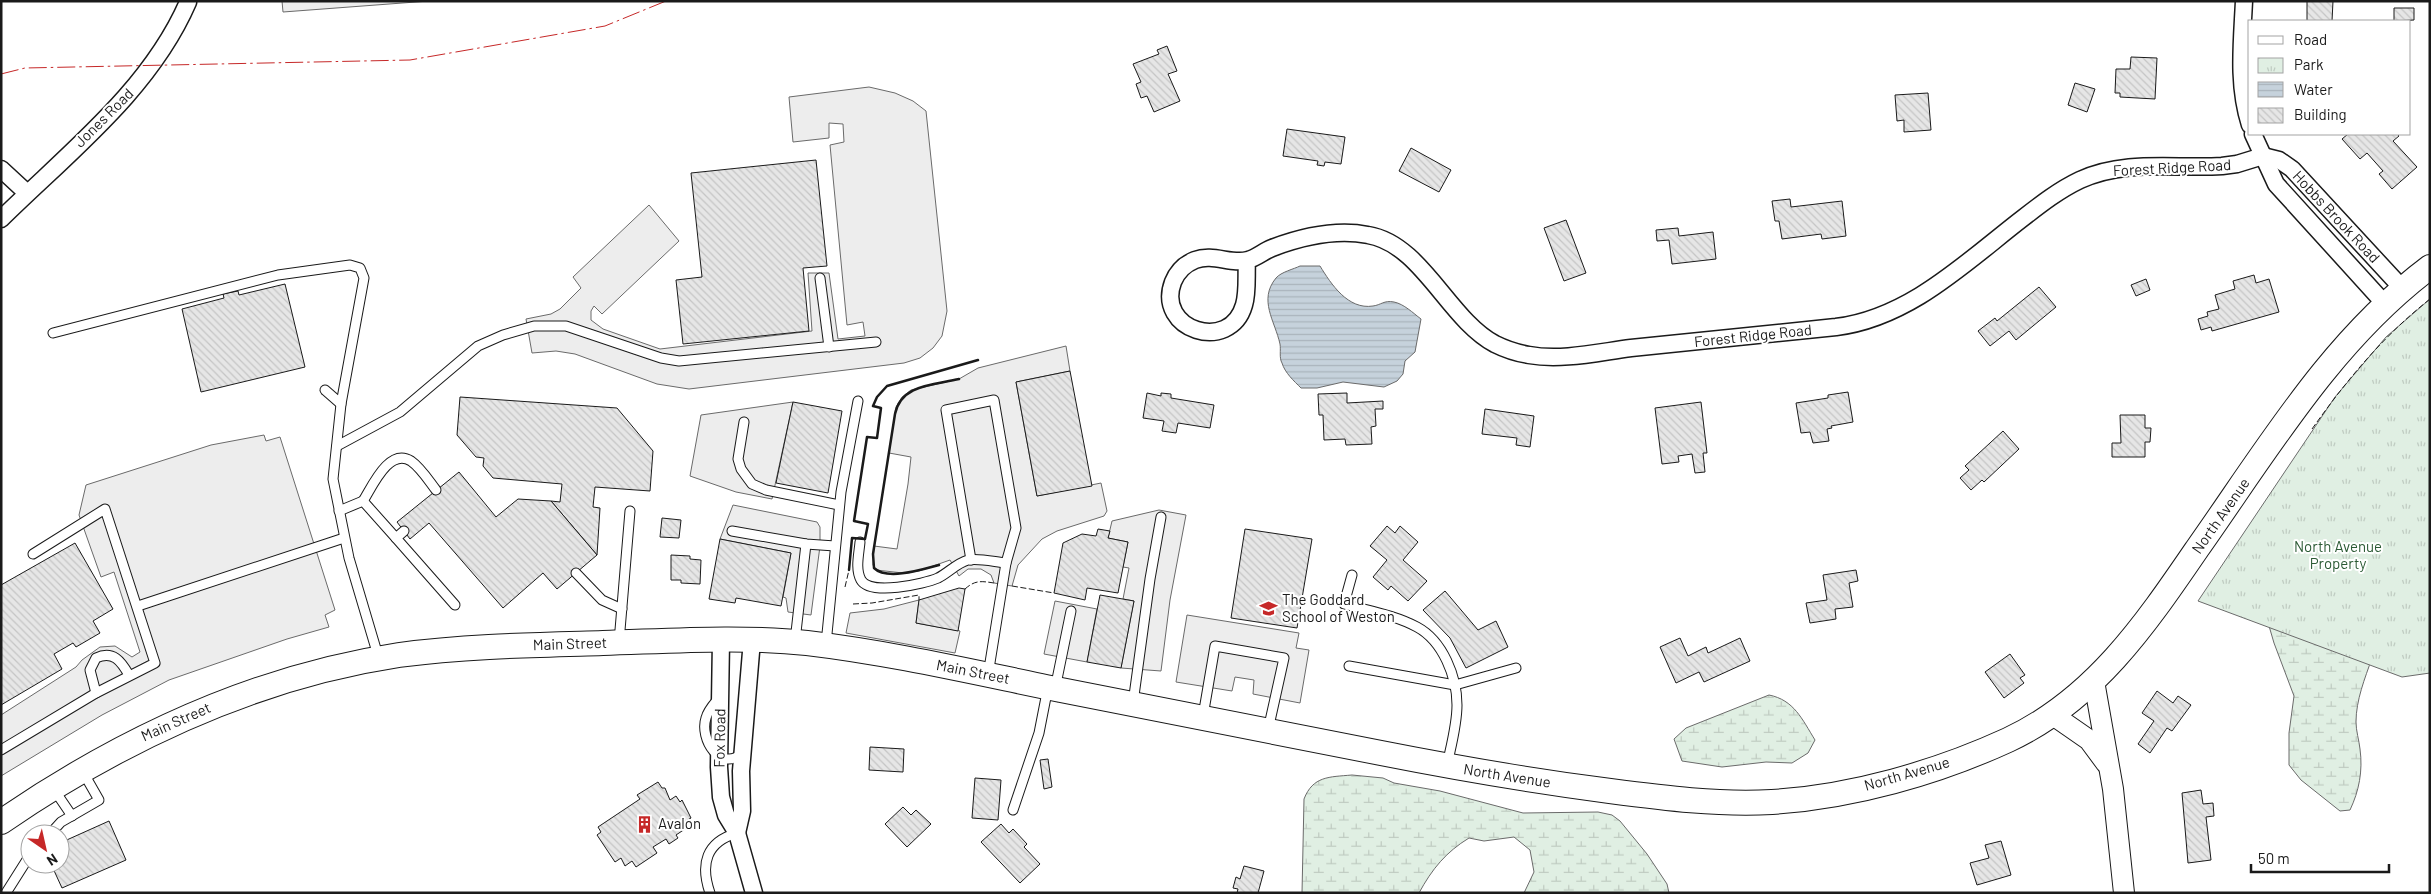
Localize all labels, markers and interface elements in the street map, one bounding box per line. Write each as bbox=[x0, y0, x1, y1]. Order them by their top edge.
legend bbox=[2248, 20, 2411, 135]
text: Road bbox=[2294, 30, 2327, 48]
text: Park bbox=[2294, 55, 2324, 73]
text: Water bbox=[2294, 80, 2333, 98]
street label: Jones Road bbox=[70, 84, 137, 151]
text: Building bbox=[2294, 105, 2347, 123]
street label: Forest Ridge Road bbox=[2112, 155, 2232, 179]
street label: Hobbs Brook Road bbox=[2289, 167, 2384, 266]
street label: Forest Ridge Road bbox=[1693, 320, 1813, 350]
street label: North Avenue bbox=[2188, 474, 2253, 557]
park label: North Avenue Property bbox=[2294, 537, 2382, 572]
place label: The Goddard School of Weston bbox=[1282, 590, 1395, 625]
school or university icon: The Goddard School of Weston bbox=[1258, 599, 1278, 619]
street label: Main Street bbox=[533, 633, 607, 653]
street label: Main Street bbox=[935, 655, 1011, 687]
street label: Main Street bbox=[138, 698, 213, 744]
street label: Fox Road bbox=[709, 708, 729, 768]
street label: North Avenue bbox=[1862, 752, 1952, 794]
street label: North Avenue bbox=[1462, 759, 1552, 791]
building icon: Avalon bbox=[634, 814, 654, 834]
place label: Avalon bbox=[658, 814, 701, 832]
north arrow bbox=[20, 824, 70, 874]
scale bar bbox=[2251, 842, 2388, 874]
text: 50 m bbox=[2258, 849, 2290, 867]
text: N bbox=[44, 851, 61, 870]

